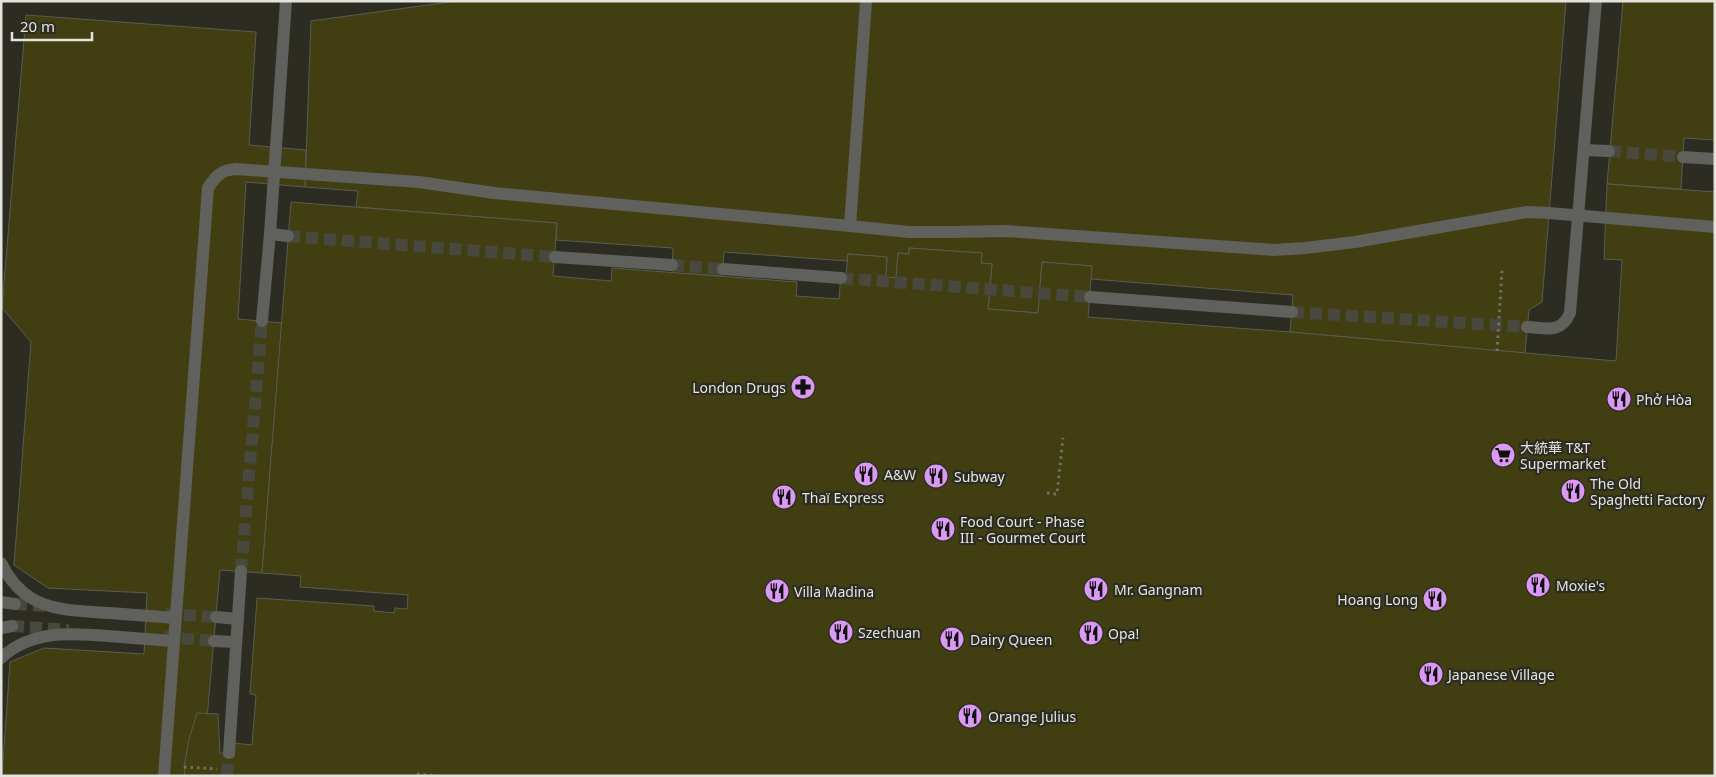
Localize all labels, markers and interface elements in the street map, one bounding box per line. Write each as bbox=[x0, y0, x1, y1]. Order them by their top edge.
scale bar bbox=[12, 10, 92, 42]
text: 20 m bbox=[20, 16, 55, 36]
pharmacy icon: London Drugs bbox=[790, 374, 816, 400]
place label: London Drugs bbox=[692, 378, 786, 397]
restaurant icon: Phở Hòa bbox=[1606, 386, 1632, 412]
place label: Phở Hòa bbox=[1636, 390, 1692, 409]
place label: 大統華 T&T Supermarket bbox=[1520, 438, 1606, 473]
supermarket icon: 大統華 T&T Supermarket bbox=[1490, 442, 1516, 468]
restaurant icon: A&W bbox=[853, 461, 879, 487]
restaurant icon: Subway bbox=[923, 463, 949, 489]
place label: A&W bbox=[884, 465, 916, 484]
place label: Subway bbox=[954, 467, 1006, 486]
place label: The Old Spaghetti Factory bbox=[1590, 474, 1706, 509]
restaurant icon: The Old Spaghetti Factory bbox=[1560, 478, 1586, 504]
restaurant icon: Thaï Express bbox=[771, 484, 797, 510]
place label: Thaï Express bbox=[802, 488, 884, 507]
place label: Food Court - Phase III - Gourmet Court bbox=[960, 512, 1086, 547]
restaurant icon: Food Court - Phase III - Gourmet Court bbox=[930, 516, 956, 542]
restaurant icon: Moxie's bbox=[1525, 572, 1551, 598]
restaurant icon: Mr. Gangnam bbox=[1083, 576, 1109, 602]
place label: Moxie's bbox=[1556, 576, 1605, 595]
restaurant icon: Villa Madina bbox=[764, 578, 790, 604]
place label: Mr. Gangnam bbox=[1114, 580, 1203, 599]
place label: Villa Madina bbox=[794, 582, 874, 601]
restaurant icon: Hoang Long bbox=[1422, 586, 1448, 612]
place label: Hoang Long bbox=[1337, 590, 1418, 609]
restaurant icon: Szechuan bbox=[828, 619, 854, 645]
restaurant icon: Opa! bbox=[1078, 620, 1104, 646]
place label: Szechuan bbox=[858, 623, 921, 642]
place label: Opa! bbox=[1108, 624, 1139, 643]
restaurant icon: Dairy Queen bbox=[939, 626, 965, 652]
place label: Dairy Queen bbox=[970, 630, 1052, 649]
restaurant icon: Japanese Village bbox=[1418, 661, 1444, 687]
place label: Japanese Village bbox=[1446, 665, 1555, 684]
restaurant icon: Orange Julius bbox=[957, 703, 983, 729]
place label: Orange Julius bbox=[988, 707, 1076, 726]

